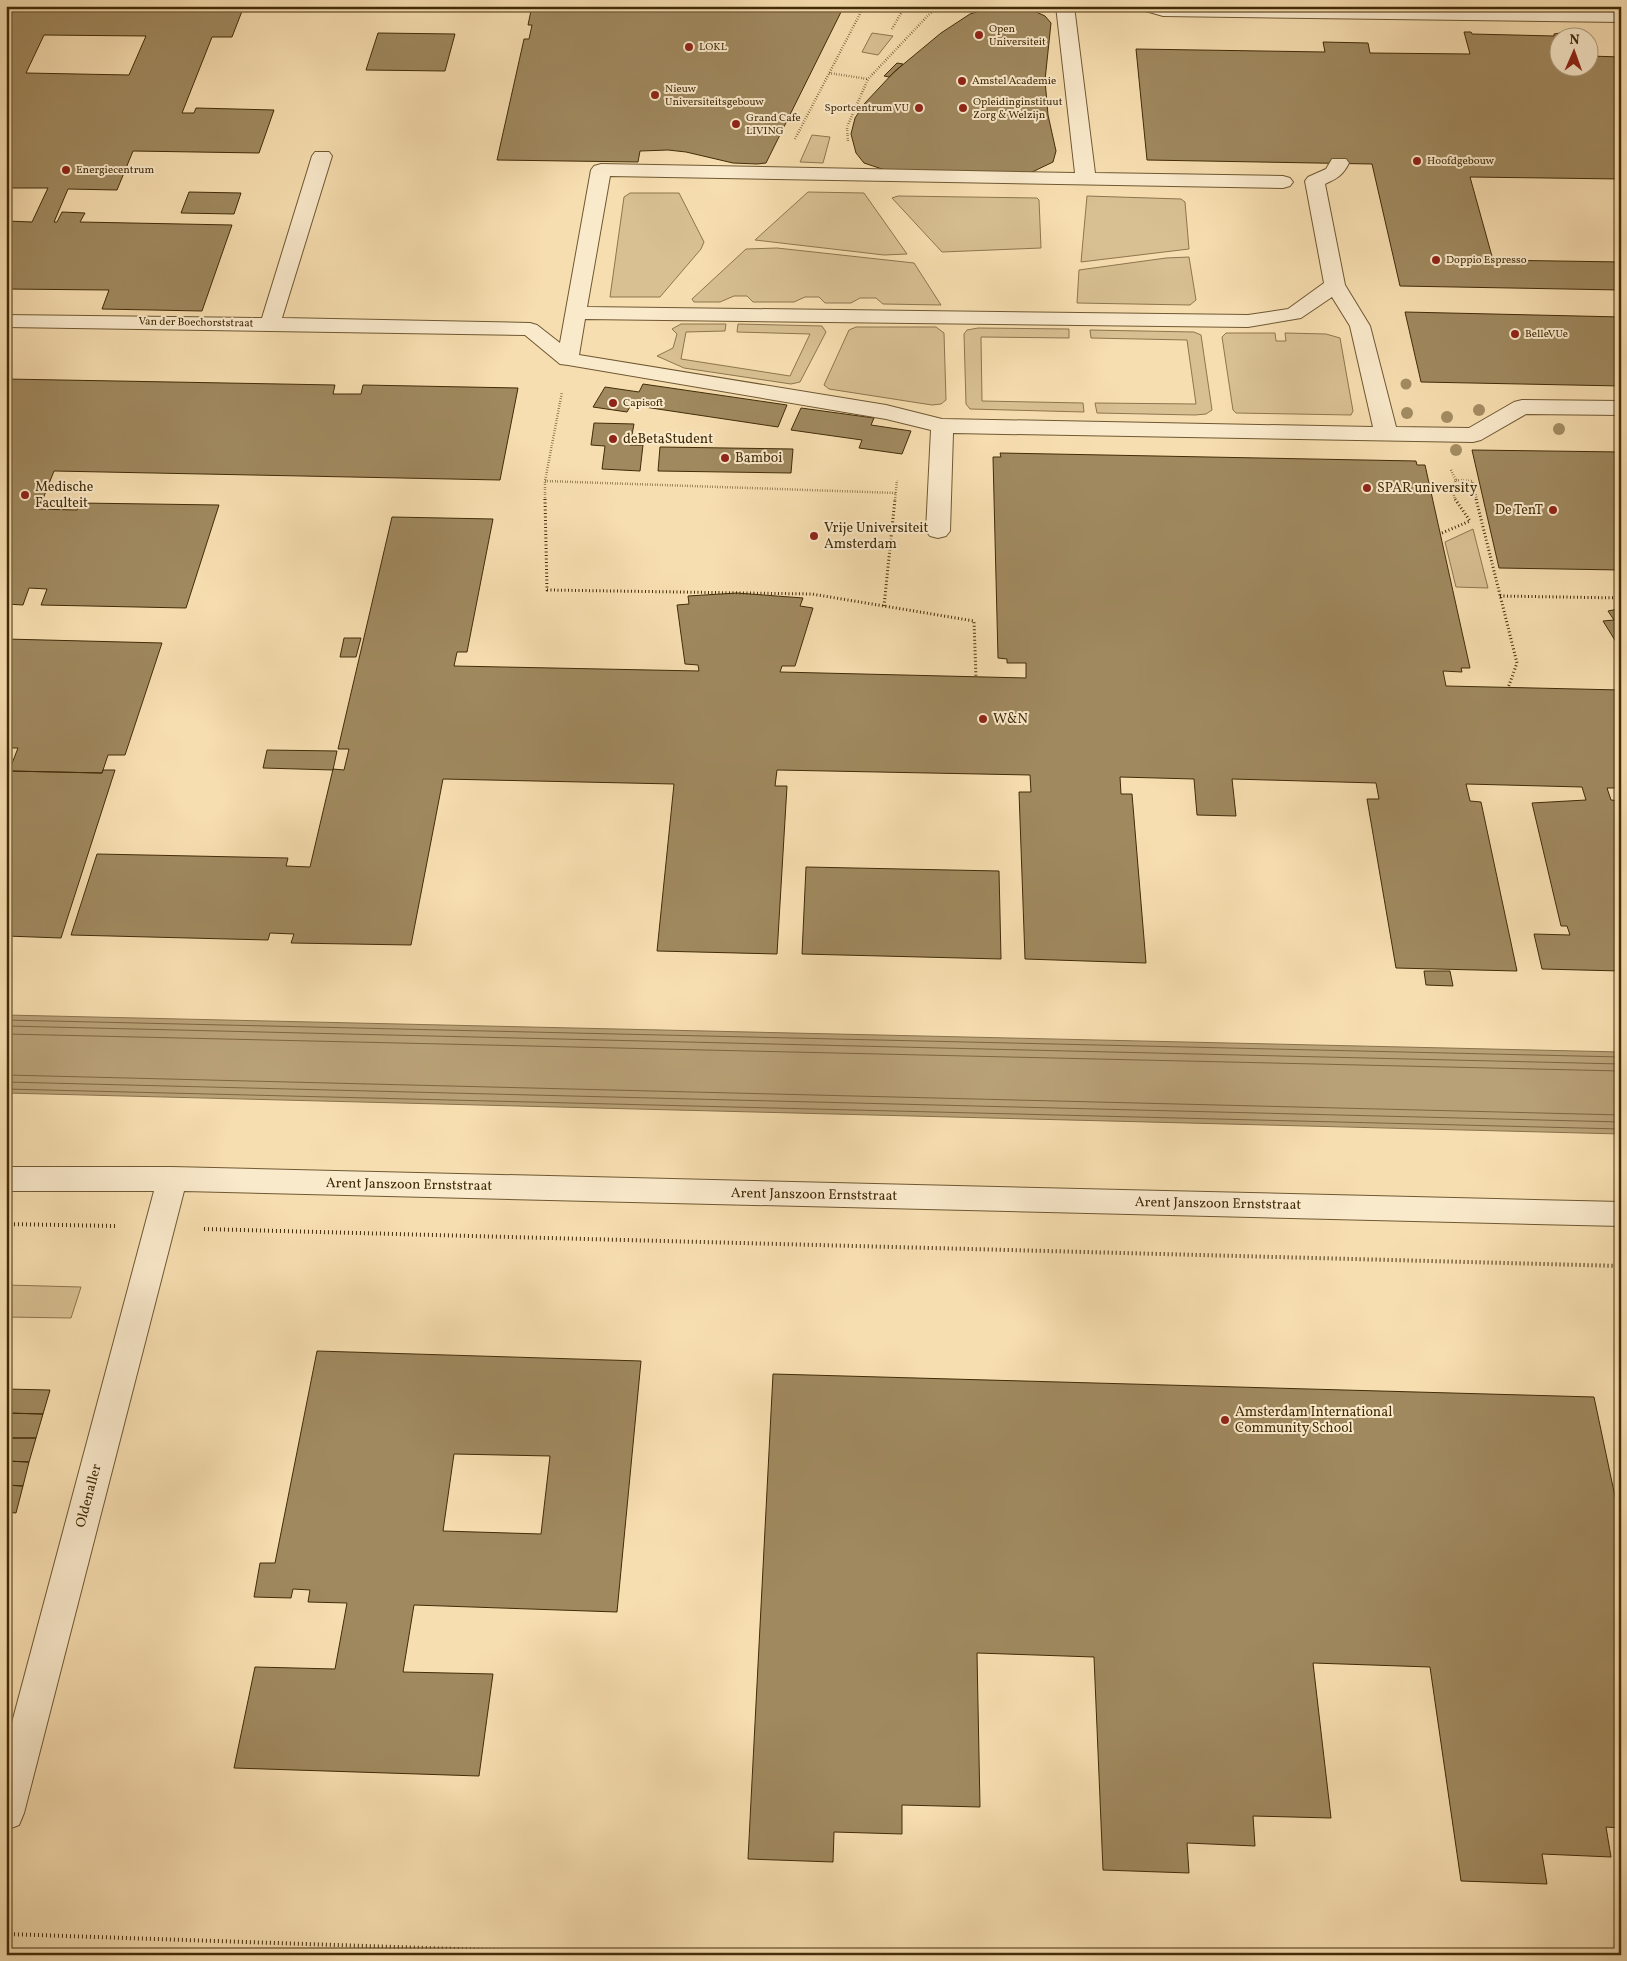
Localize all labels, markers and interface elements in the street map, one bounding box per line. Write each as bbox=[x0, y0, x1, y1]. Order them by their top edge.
place label: Open Universiteit bbox=[989, 22, 1046, 50]
north arrow bbox=[1550, 28, 1600, 78]
marker: Open Universiteit bbox=[973, 29, 985, 41]
text: N bbox=[1569, 31, 1580, 50]
place label: LOKL bbox=[699, 40, 727, 55]
marker: LOKL bbox=[683, 41, 695, 53]
place label: Amstel Academie bbox=[972, 74, 1056, 89]
marker: Amstel Academie bbox=[956, 75, 968, 87]
place label: Nieuw Universiteitsgebouw bbox=[665, 82, 764, 110]
marker: Nieuw Universiteitsgebouw bbox=[649, 89, 661, 101]
place label: Opleidinginstituut Zorg & Welzijn bbox=[973, 95, 1063, 123]
place label: Sportcentrum VU bbox=[824, 101, 909, 116]
marker: Sportcentrum VU bbox=[913, 102, 925, 114]
marker: Opleidinginstituut Zorg & Welzijn bbox=[957, 102, 969, 114]
place label: Grand Cafe LIVING bbox=[746, 111, 801, 139]
marker: Grand Cafe LIVING bbox=[730, 118, 742, 130]
place label: Hoofdgebouw bbox=[1427, 154, 1495, 169]
marker: Hoofdgebouw bbox=[1411, 155, 1423, 167]
place label: Energiecentrum bbox=[76, 163, 155, 178]
marker: Energiecentrum bbox=[60, 164, 72, 176]
place label: Doppio Espresso bbox=[1446, 253, 1527, 268]
marker: Doppio Espresso bbox=[1430, 254, 1442, 266]
street label: Van der Boechorststraat bbox=[138, 314, 254, 332]
place label: BelleVUe bbox=[1525, 327, 1568, 342]
marker: BelleVUe bbox=[1509, 328, 1521, 340]
place label: Capisoft bbox=[623, 396, 664, 411]
marker: Capisoft bbox=[607, 397, 619, 409]
place label: deBetaStudent bbox=[623, 430, 713, 449]
marker: deBetaStudent bbox=[607, 433, 619, 445]
place label: Bamboi bbox=[735, 449, 782, 468]
marker: Bamboi bbox=[719, 452, 731, 464]
place label: Medische Faculteit bbox=[35, 478, 94, 513]
place label: SPAR university bbox=[1377, 479, 1478, 498]
marker: SPAR university bbox=[1361, 482, 1373, 494]
marker: Medische Faculteit bbox=[19, 489, 31, 501]
place label: De TenT bbox=[1495, 501, 1543, 520]
marker: De TenT bbox=[1547, 504, 1559, 516]
place label: Vrije Universiteit Amsterdam bbox=[824, 519, 929, 554]
marker: Vrije Universiteit Amsterdam bbox=[808, 530, 820, 542]
place label: W&N bbox=[993, 710, 1028, 729]
marker: W&N bbox=[977, 713, 989, 725]
street label: Arent Janszoon Ernststraat bbox=[326, 1174, 492, 1196]
street label: Arent Janszoon Ernststraat bbox=[731, 1184, 897, 1206]
street label: Arent Janszoon Ernststraat bbox=[1135, 1193, 1301, 1215]
place label: Amsterdam International Community School bbox=[1235, 1403, 1392, 1438]
marker: Amsterdam International Community School bbox=[1219, 1414, 1231, 1426]
street label: Oldenaller bbox=[71, 1462, 107, 1530]

